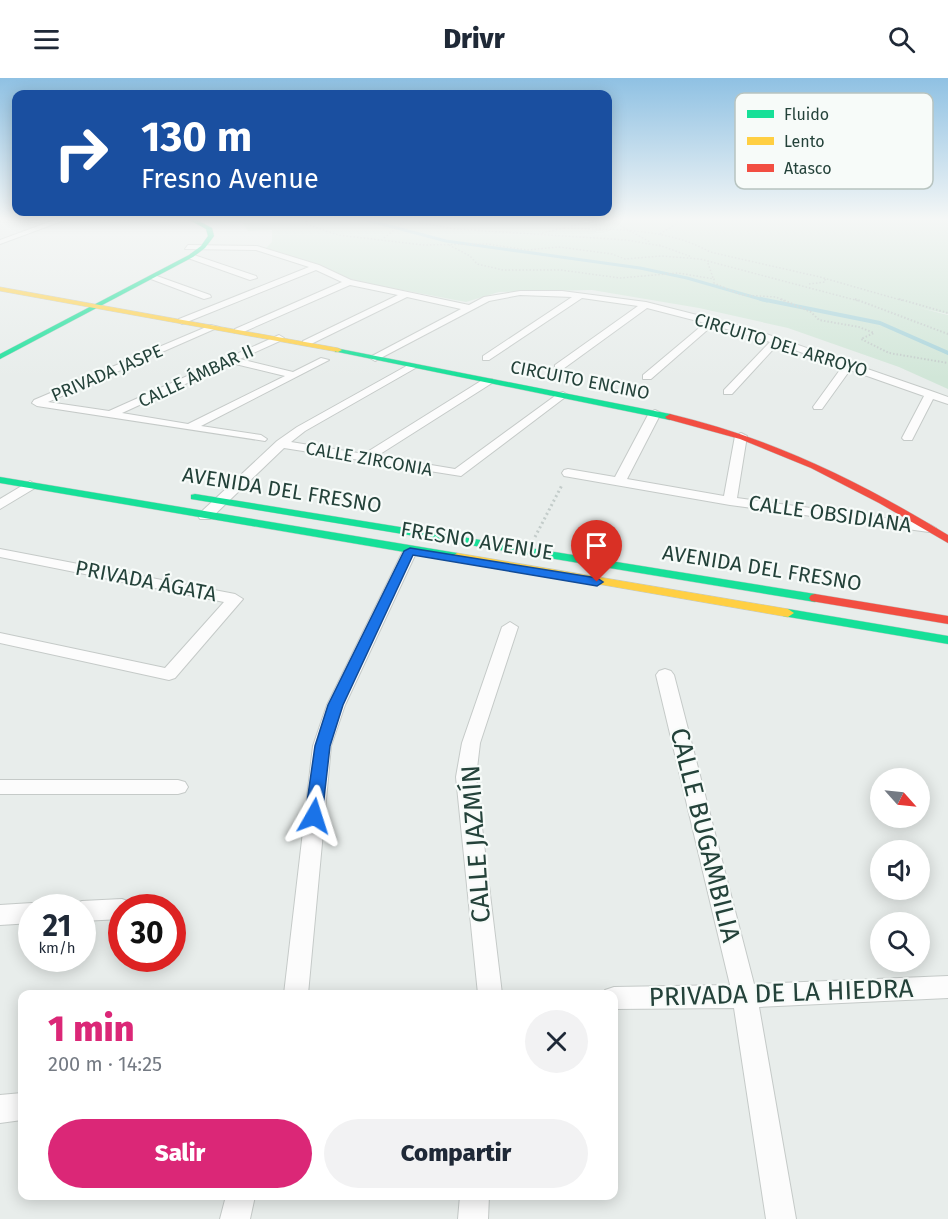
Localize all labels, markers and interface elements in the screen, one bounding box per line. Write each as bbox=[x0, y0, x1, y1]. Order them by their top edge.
icon: menu bbox=[30, 23, 63, 56]
text: Drivr bbox=[443, 23, 505, 55]
icon: search bbox=[885, 23, 918, 56]
legend bbox=[735, 93, 933, 189]
text: Fluido bbox=[784, 105, 829, 124]
text: 130 m bbox=[141, 112, 252, 162]
icon: right bbox=[42, 114, 120, 192]
text: Lento bbox=[784, 132, 825, 151]
text: Atasco bbox=[784, 159, 832, 178]
text: Fresno Avenue bbox=[141, 163, 319, 195]
street label: CIRCUITO DEL ARROYO bbox=[692, 308, 870, 382]
street label: CALLE ÁMBAR II bbox=[135, 339, 257, 412]
street label: PRIVADA JASPE bbox=[48, 340, 166, 406]
street label: CIRCUITO ENCINO bbox=[509, 356, 651, 404]
street label: CALLE ZIRCONIA bbox=[304, 437, 435, 481]
street label: AVENIDA DEL FRESNO bbox=[181, 461, 383, 519]
street label: CALLE OBSIDIANA bbox=[747, 490, 913, 538]
street label: FRESNO AVENUE bbox=[399, 516, 555, 566]
pin bbox=[571, 520, 622, 582]
icon: arrive bbox=[580, 529, 613, 562]
street label: AVENIDA DEL FRESNO bbox=[661, 539, 863, 597]
street label: PRIVADA ÁGATA bbox=[73, 555, 219, 607]
street label: CALLE BUGAMBILIA bbox=[663, 725, 747, 945]
street label: CALLE JAZMÍN bbox=[455, 764, 497, 924]
north arrow bbox=[870, 768, 930, 828]
map controls bbox=[870, 768, 930, 972]
position arrow bbox=[282, 784, 346, 848]
button: sound bbox=[870, 840, 930, 900]
speed limit sign: 30 bbox=[108, 894, 186, 972]
text: 21 bbox=[43, 908, 71, 944]
button: search bbox=[870, 912, 930, 972]
text: km/h bbox=[38, 939, 76, 957]
street label: PRIVADA DE LA HIEDRA bbox=[648, 973, 914, 1013]
text: 1 min bbox=[48, 1007, 134, 1051]
button: close bbox=[525, 1010, 588, 1073]
text: 200 m · 14:25 bbox=[48, 1052, 162, 1076]
button: Salir bbox=[48, 1119, 312, 1188]
button: Compartir bbox=[324, 1119, 588, 1188]

